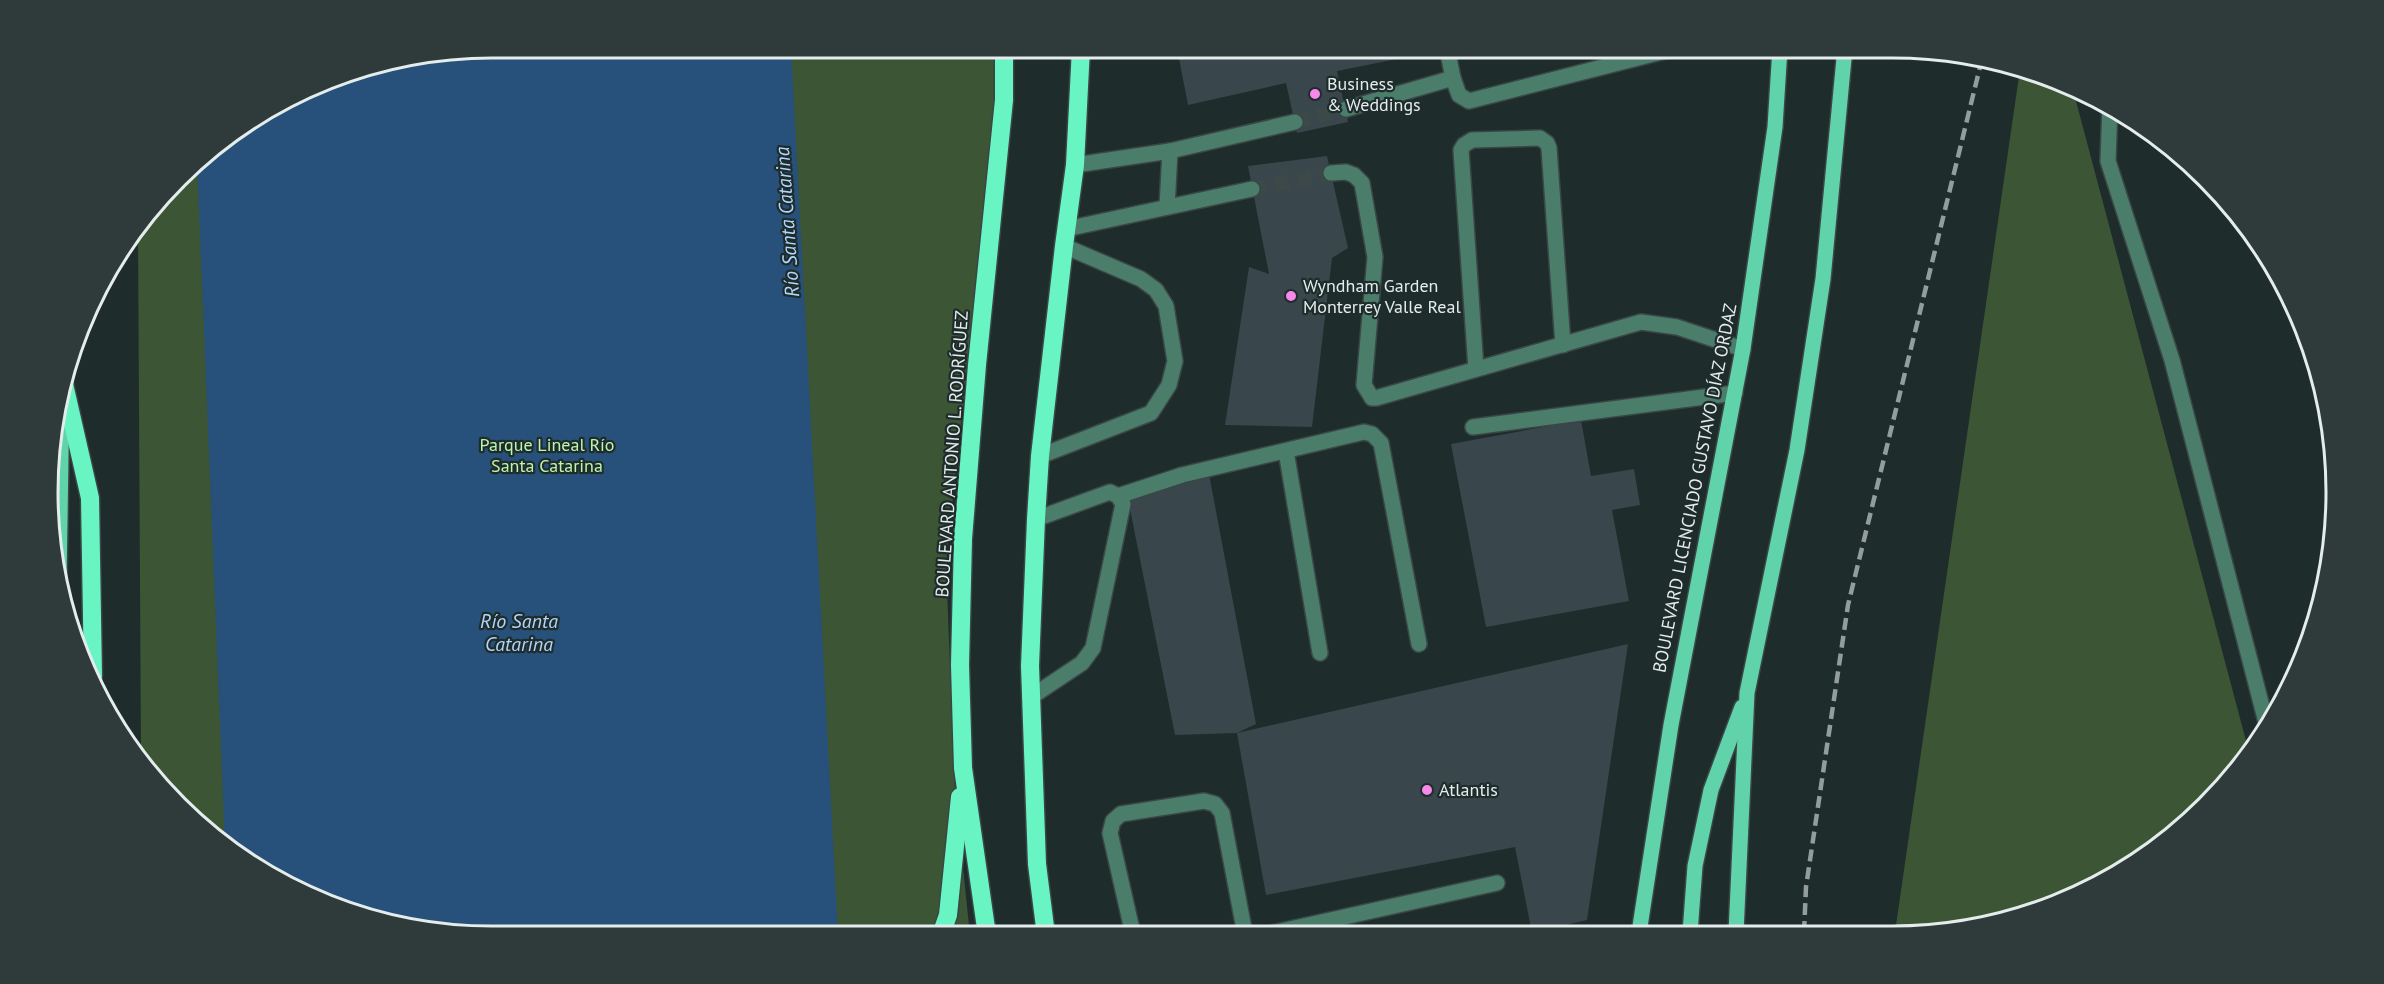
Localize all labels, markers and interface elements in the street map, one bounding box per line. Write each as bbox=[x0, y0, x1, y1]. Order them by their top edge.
place label: Business & Weddings bbox=[1327, 72, 1421, 116]
marker: Business & Weddings bbox=[1308, 87, 1322, 101]
water label: Río Santa Catarina bbox=[769, 146, 805, 298]
place label: Wyndham Garden Monterrey Valle Real bbox=[1303, 274, 1461, 318]
marker: Wyndham Garden Monterrey Valle Real bbox=[1284, 289, 1298, 303]
street label: BOULEVARD LICENCIADO GUSTAVO DÍAZ ORDAZ bbox=[1647, 301, 1742, 674]
street label: BOULEVARD ANTONIO L. RODRÍGUEZ bbox=[930, 310, 973, 598]
park label: Parque Lineal Río Santa Catarina bbox=[480, 433, 614, 477]
water label: Río Santa Catarina bbox=[480, 608, 558, 657]
place label: Atlantis bbox=[1439, 778, 1498, 801]
marker: Atlantis bbox=[1420, 783, 1434, 797]

